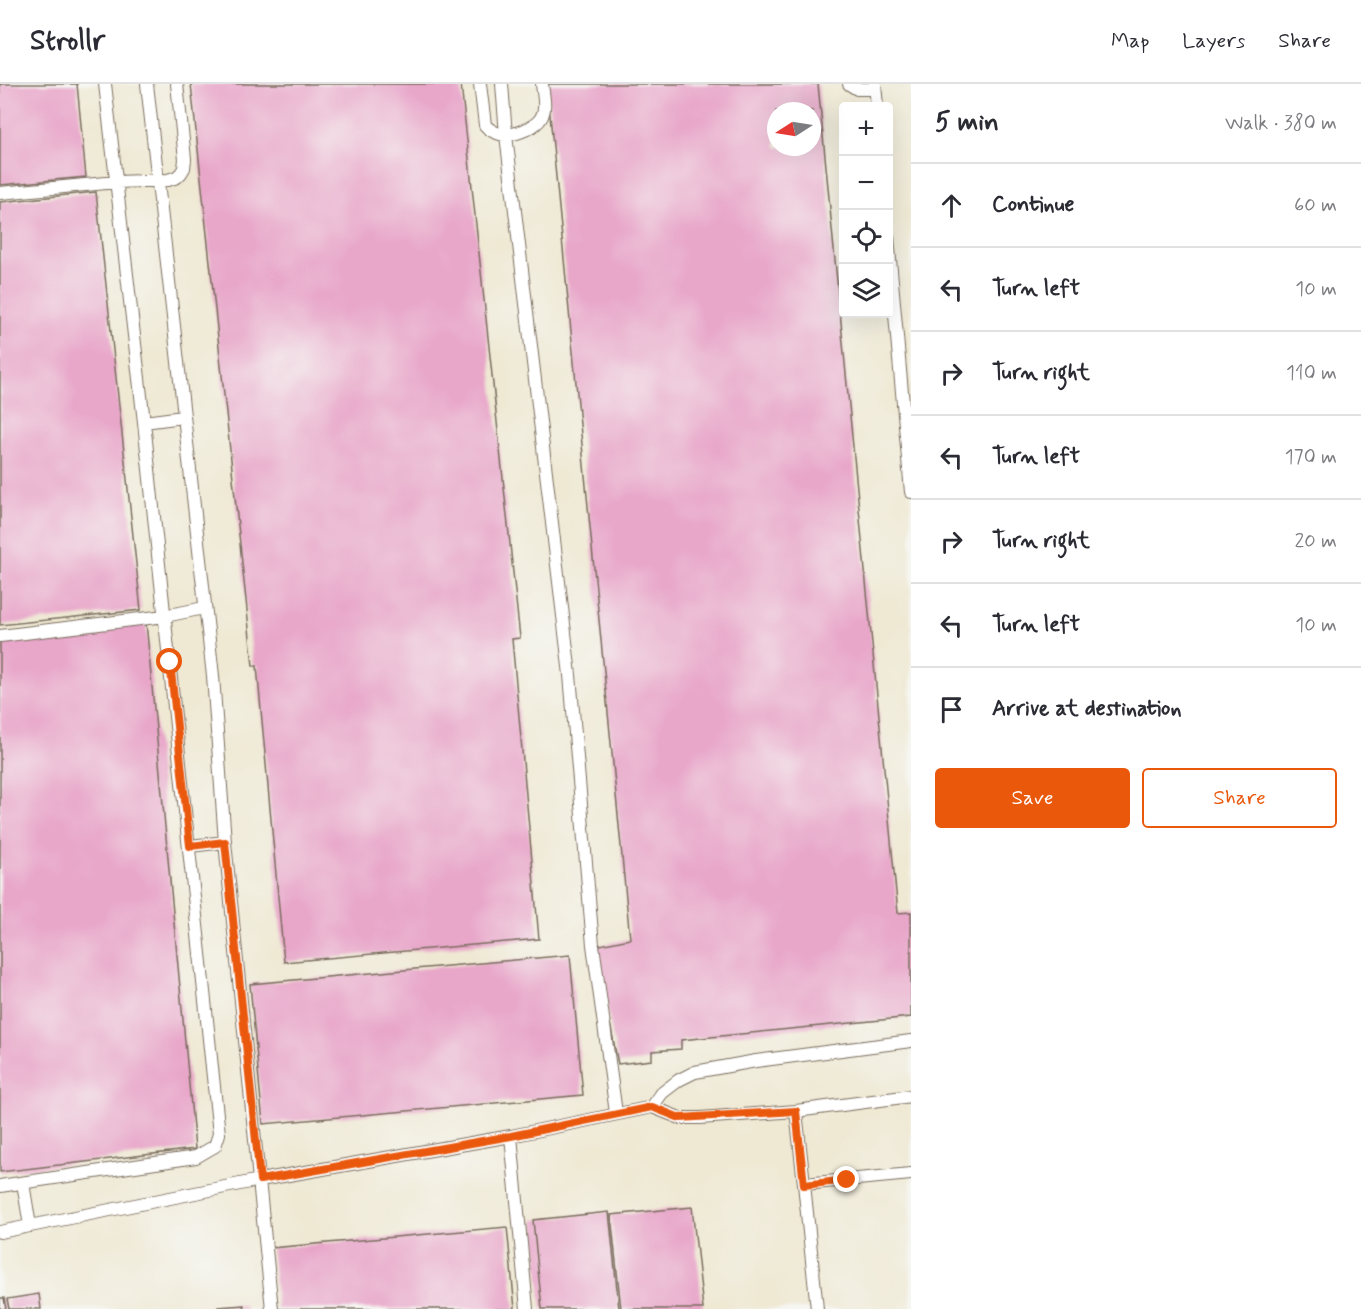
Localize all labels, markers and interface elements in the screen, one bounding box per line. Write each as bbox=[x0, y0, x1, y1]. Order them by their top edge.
text: Strollr bbox=[30, 23, 105, 60]
text: Map bbox=[1111, 27, 1149, 55]
text: Layers bbox=[1182, 27, 1245, 55]
text: Share bbox=[1278, 27, 1331, 55]
north arrow bbox=[767, 102, 821, 156]
map controls bbox=[839, 102, 893, 318]
button: + bbox=[839, 102, 893, 156]
text: 5 min bbox=[935, 106, 999, 140]
text: Walk · 380 m bbox=[1225, 110, 1337, 137]
button: − bbox=[839, 156, 893, 210]
icon: ahead bbox=[935, 189, 968, 222]
text: Continue bbox=[992, 191, 1074, 219]
text: 60 m bbox=[1294, 192, 1337, 219]
button: locate bbox=[839, 210, 893, 264]
button: layers bbox=[839, 264, 893, 318]
icon: left bbox=[935, 273, 968, 306]
text: Turn left bbox=[992, 275, 1080, 303]
text: 10 m bbox=[1295, 276, 1337, 303]
icon: right bbox=[935, 357, 968, 390]
text: Turn right bbox=[992, 359, 1090, 387]
text: 110 m bbox=[1286, 360, 1337, 387]
icon: left bbox=[935, 441, 968, 474]
text: Turn left bbox=[992, 443, 1080, 471]
text: 170 m bbox=[1285, 444, 1337, 471]
icon: right bbox=[935, 525, 968, 558]
text: Turn right bbox=[992, 527, 1090, 555]
text: 20 m bbox=[1294, 528, 1337, 555]
icon: left bbox=[935, 609, 968, 642]
text: Turn left bbox=[992, 611, 1080, 639]
text: 10 m bbox=[1295, 612, 1337, 639]
route start bbox=[156, 648, 182, 674]
icon: arrive bbox=[935, 693, 968, 726]
text: Arrive at destination bbox=[992, 695, 1182, 723]
button: Save bbox=[935, 768, 1130, 828]
button: Share bbox=[1142, 768, 1337, 828]
route end bbox=[833, 1166, 859, 1192]

